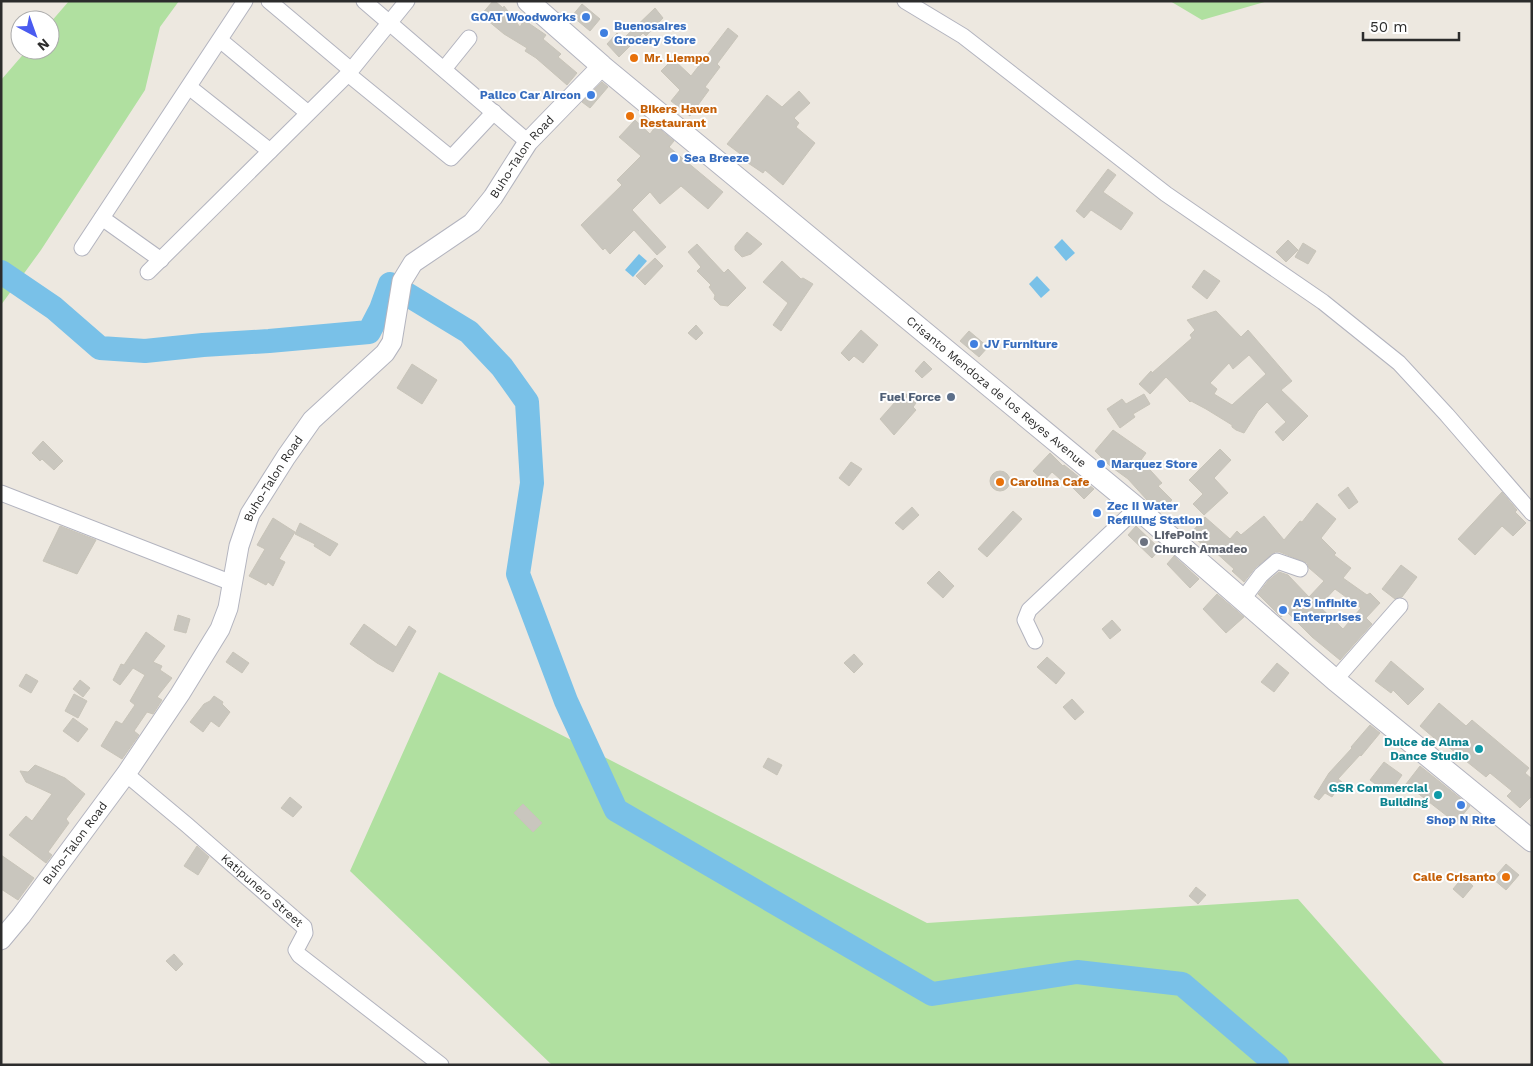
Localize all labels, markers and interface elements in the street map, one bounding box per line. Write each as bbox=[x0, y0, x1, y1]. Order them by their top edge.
north arrow bbox=[10, 10, 60, 60]
place label: GOAT Woodworks bbox=[471, 10, 577, 24]
scale bar bbox=[1363, 10, 1459, 42]
marker: GOAT Woodworks bbox=[580, 11, 592, 23]
text: 50 m bbox=[1370, 18, 1407, 36]
place label: Buenosaires Grocery Store bbox=[614, 19, 696, 47]
marker: Buenosaires Grocery Store bbox=[598, 27, 610, 39]
text: N bbox=[34, 35, 53, 54]
place label: Mr. Liempo bbox=[644, 51, 710, 65]
marker: Mr. Liempo bbox=[628, 52, 640, 64]
place label: Palico Car Aircon bbox=[480, 88, 581, 102]
marker: Palico Car Aircon bbox=[585, 89, 597, 101]
place label: Bikers Haven Restaurant bbox=[640, 102, 717, 130]
marker: Bikers Haven Restaurant bbox=[624, 110, 636, 122]
street label: Buho-Talon Road bbox=[487, 113, 557, 201]
place label: Sea Breeze bbox=[684, 151, 749, 165]
marker: Sea Breeze bbox=[668, 152, 680, 164]
street label: Crisanto Mendoza de los Reyes Avenue bbox=[904, 313, 1089, 470]
place label: JV Furniture bbox=[984, 337, 1058, 351]
marker: JV Furniture bbox=[968, 338, 980, 350]
place label: Fuel Force bbox=[880, 390, 941, 404]
marker: Fuel Force bbox=[945, 391, 957, 403]
street label: Buho-Talon Road bbox=[241, 433, 306, 524]
place label: Marquez Store bbox=[1111, 457, 1198, 471]
marker: Marquez Store bbox=[1095, 458, 1107, 470]
place label: Carolina Cafe bbox=[1010, 475, 1090, 489]
marker: Carolina Cafe bbox=[994, 476, 1006, 488]
place label: Zec II Water Refilling Station bbox=[1107, 499, 1203, 527]
marker: Zec II Water Refilling Station bbox=[1091, 507, 1103, 519]
place label: LifePoint Church Amadeo bbox=[1154, 528, 1248, 556]
marker: LifePoint Church Amadeo bbox=[1138, 536, 1150, 548]
place label: A'S Infinite Enterprises bbox=[1293, 596, 1362, 624]
marker: A'S Infinite Enterprises bbox=[1277, 604, 1289, 616]
place label: Dulce de Alma Dance Studio bbox=[1384, 735, 1469, 763]
marker: Dulce de Alma Dance Studio bbox=[1473, 743, 1485, 755]
place label: GSR Commercial Building bbox=[1329, 781, 1428, 809]
marker: GSR Commercial Building bbox=[1432, 789, 1444, 801]
street label: Buho-Talon Road bbox=[40, 799, 110, 887]
marker: Shop N Rite bbox=[1455, 799, 1467, 811]
place label: Shop N Rite bbox=[1426, 813, 1496, 827]
street label: Katipunero Street bbox=[218, 851, 306, 930]
place label: Calle Crisanto bbox=[1413, 870, 1496, 884]
marker: Calle Crisanto bbox=[1500, 871, 1512, 883]

